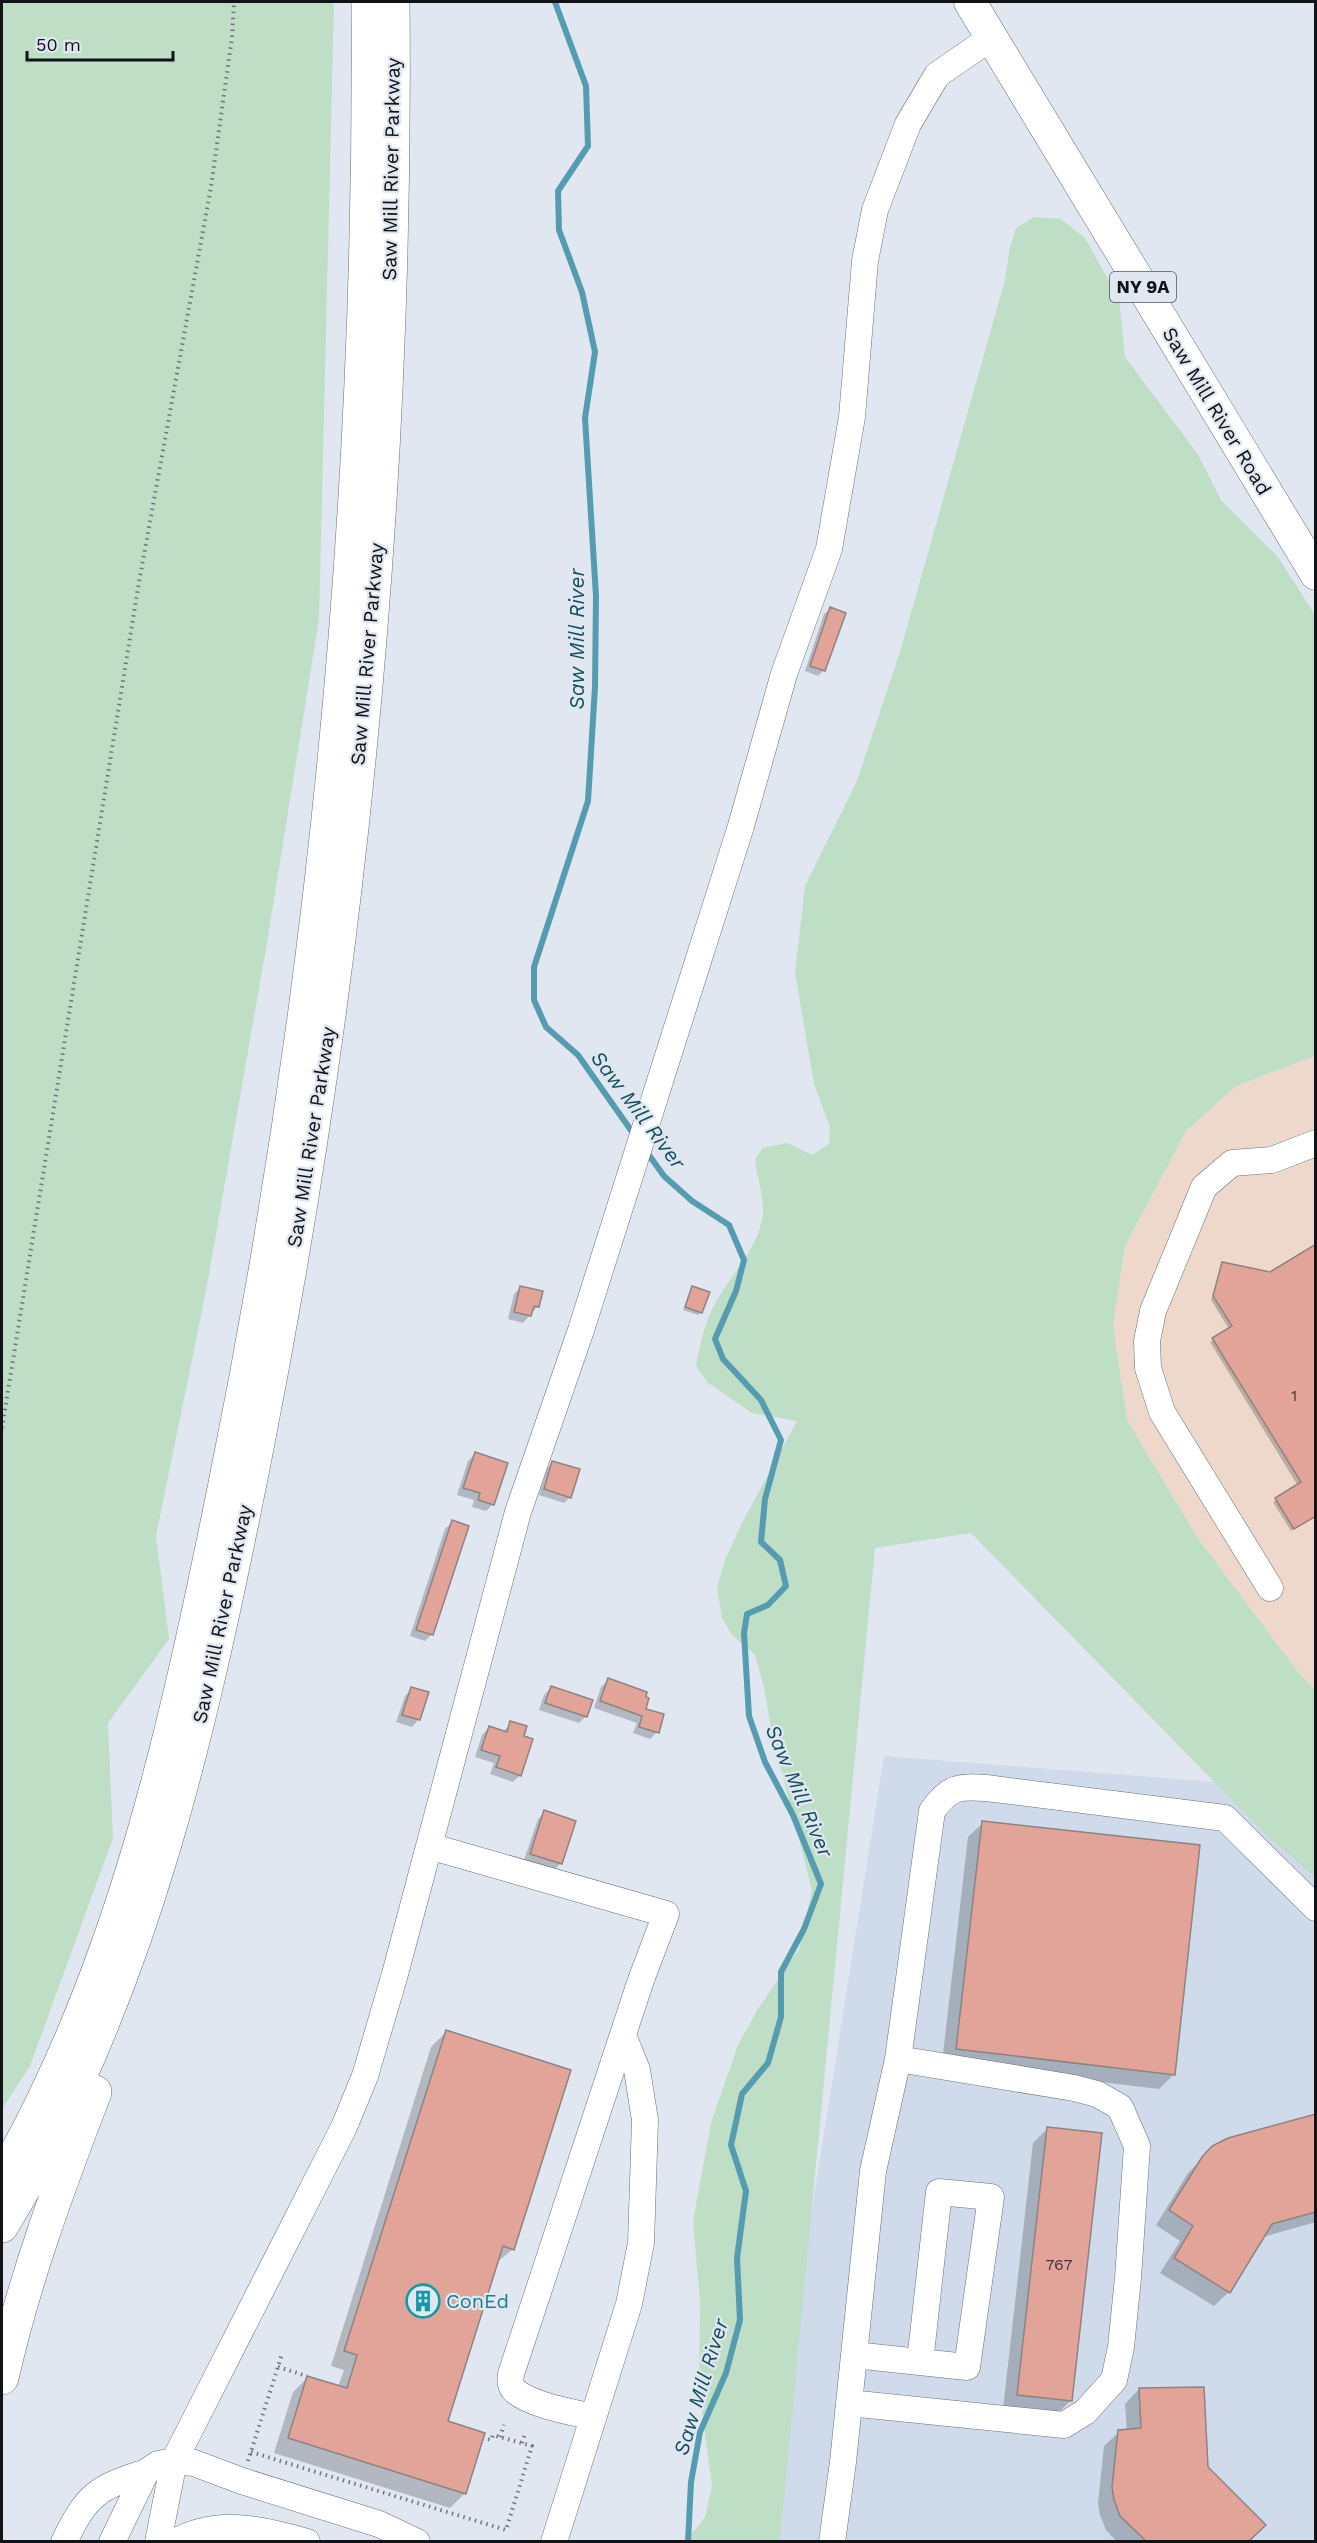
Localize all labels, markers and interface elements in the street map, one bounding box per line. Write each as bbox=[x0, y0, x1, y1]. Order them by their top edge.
scale bar bbox=[27, 24, 172, 62]
text: 50 m bbox=[36, 34, 81, 55]
street label: Saw Mill River Parkway bbox=[377, 57, 405, 281]
road number: NY 9A bbox=[1110, 272, 1176, 302]
street label: Saw Mill River Road bbox=[1157, 323, 1277, 499]
street label: Saw Mill River Parkway bbox=[345, 541, 389, 766]
water label: Saw Mill River bbox=[564, 567, 589, 710]
street label: Saw Mill River Parkway bbox=[282, 1024, 340, 1249]
water label: Saw Mill River bbox=[586, 1046, 691, 1174]
house number: 1 bbox=[1291, 1386, 1297, 1405]
street label: Saw Mill River Parkway bbox=[187, 1502, 257, 1726]
water label: Saw Mill River bbox=[760, 1721, 839, 1862]
house number: 767 bbox=[1045, 2255, 1073, 2274]
building icon: ConEd bbox=[405, 2283, 441, 2319]
place label: ConEd bbox=[446, 2289, 509, 2313]
water label: Saw Mill River bbox=[668, 2315, 733, 2458]

